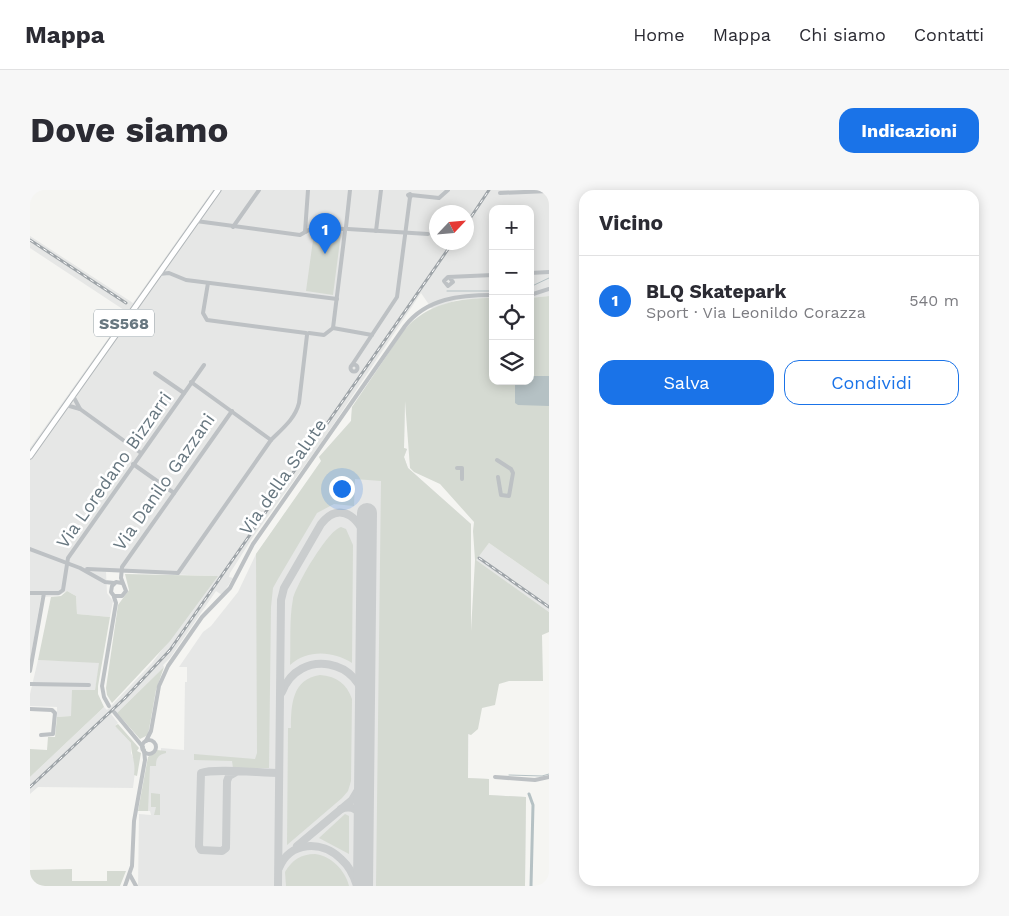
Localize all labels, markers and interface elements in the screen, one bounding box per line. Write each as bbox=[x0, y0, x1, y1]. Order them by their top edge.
text: Mappa bbox=[25, 21, 105, 49]
text: Home bbox=[633, 24, 685, 45]
text: Mappa bbox=[713, 24, 771, 45]
text: Chi siamo bbox=[799, 24, 886, 45]
text: Contatti bbox=[914, 24, 984, 45]
button: Indicazioni bbox=[839, 108, 979, 153]
text: Dove siamo bbox=[30, 109, 228, 151]
north arrow bbox=[429, 205, 474, 250]
map controls bbox=[489, 205, 534, 385]
button: + bbox=[489, 205, 534, 250]
text: Vicino bbox=[599, 210, 663, 235]
pin: 1 bbox=[309, 213, 341, 254]
button: − bbox=[489, 250, 534, 295]
text: BLQ Skatepark bbox=[646, 280, 786, 303]
text: 1 bbox=[612, 291, 618, 310]
text: 540 m bbox=[909, 291, 959, 310]
button: locate bbox=[489, 295, 534, 340]
text: Sport · Via Leonildo Corazza bbox=[646, 303, 866, 322]
road number: SS568 bbox=[94, 310, 154, 336]
button: layers bbox=[489, 340, 534, 385]
button: Salva bbox=[599, 360, 774, 405]
button: Condividi bbox=[784, 360, 959, 405]
street label: Via Loredano Bizzarri bbox=[52, 387, 176, 552]
street label: Via Danilo Gazzani bbox=[108, 409, 219, 554]
street label: Via della Salute bbox=[235, 415, 330, 539]
your location bbox=[329, 476, 355, 502]

